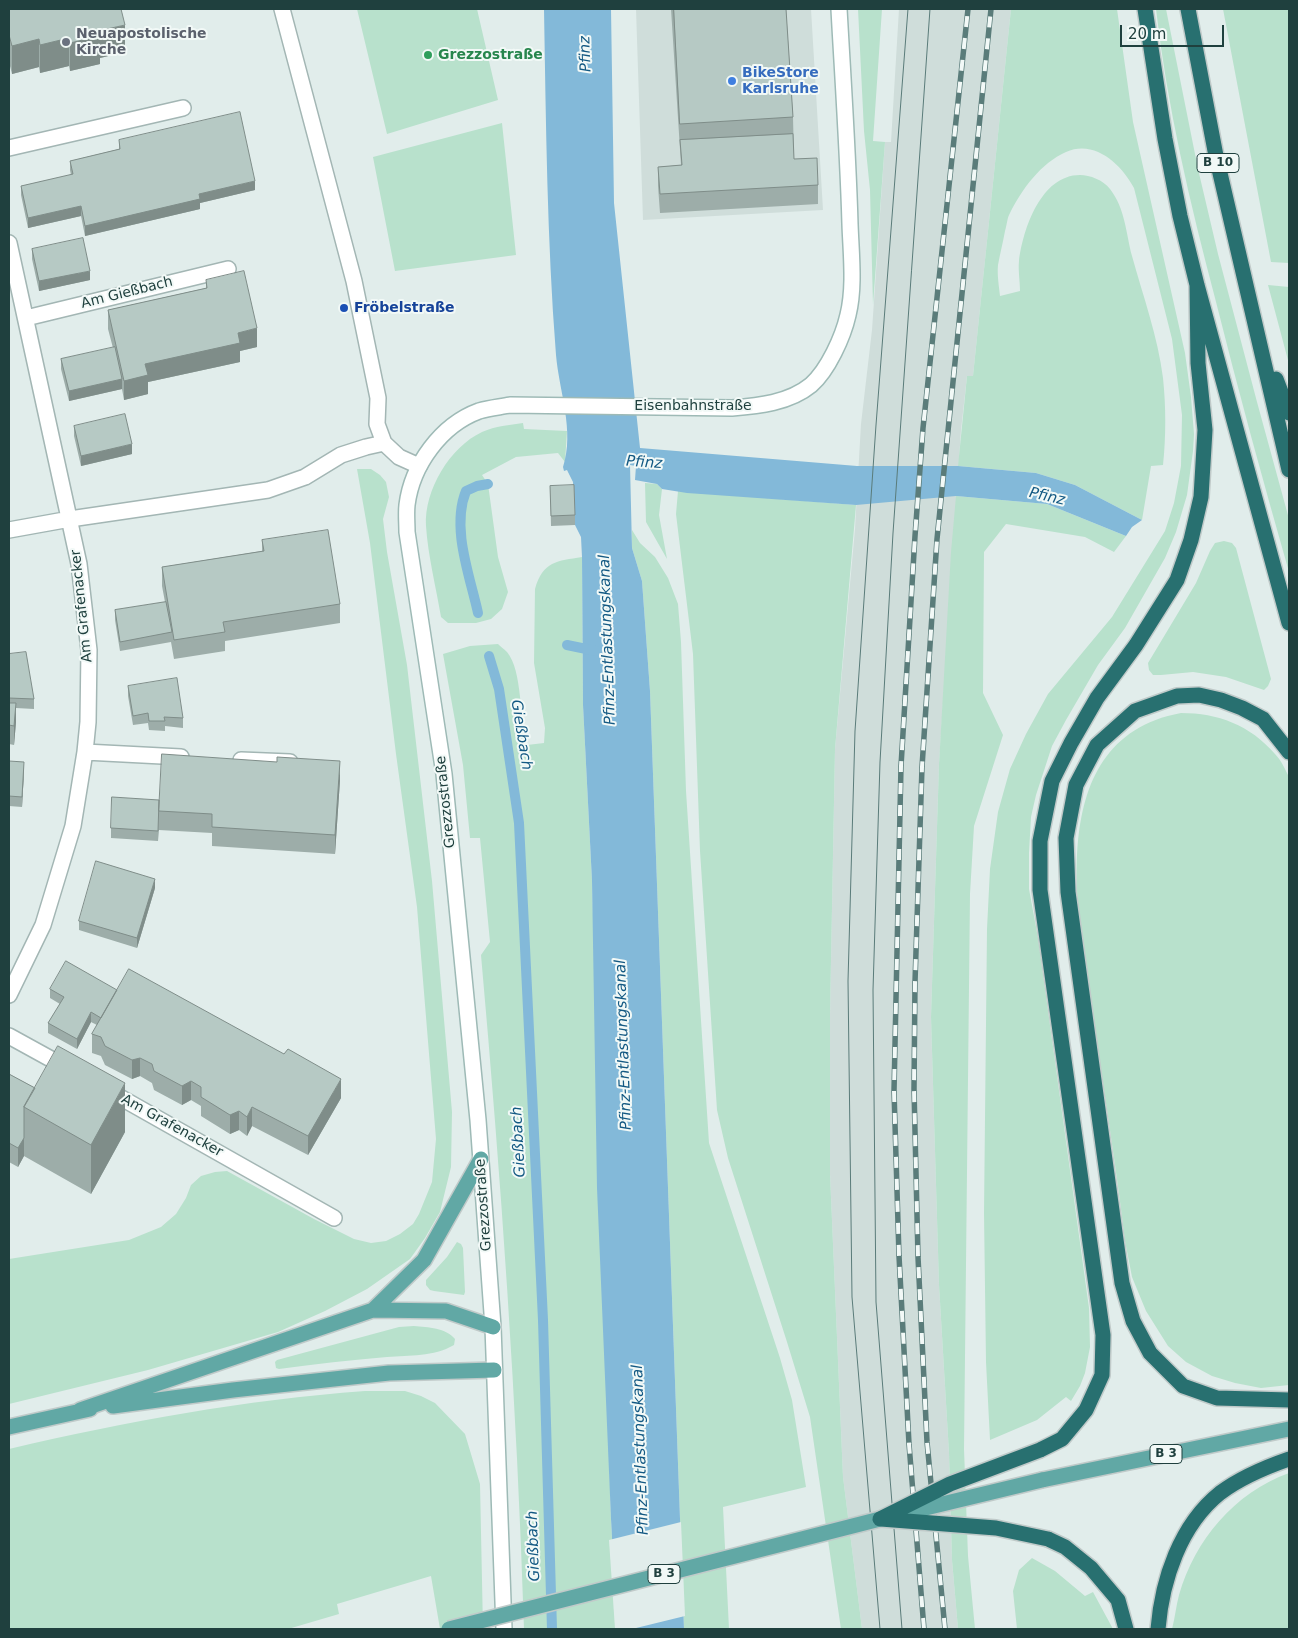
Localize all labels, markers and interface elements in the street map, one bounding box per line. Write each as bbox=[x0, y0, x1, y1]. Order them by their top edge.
scale bar bbox=[1123, 15, 1227, 47]
text: 20 m bbox=[1128, 25, 1166, 43]
place label: Neuapostolische Kirche bbox=[76, 26, 207, 58]
marker: Neuapostolische Kirche bbox=[60, 36, 72, 48]
water label: Pfinz bbox=[576, 36, 596, 72]
place label: Grezzostraße bbox=[438, 47, 543, 63]
marker: Grezzostraße bbox=[422, 49, 434, 61]
place label: BikeStore Karlsruhe bbox=[742, 65, 819, 98]
marker: BikeStore Karlsruhe bbox=[726, 75, 738, 87]
road number: B 10 bbox=[1197, 154, 1239, 172]
street label: Am Gießbach bbox=[79, 273, 175, 313]
place label: Fröbelstraße bbox=[354, 300, 454, 316]
marker: Fröbelstraße bbox=[338, 302, 350, 314]
street label: Eisenbahnstraße bbox=[634, 398, 752, 414]
water label: Pfinz bbox=[625, 453, 663, 473]
water label: Pfinz bbox=[1027, 484, 1067, 510]
street label: Am Grafenacker bbox=[68, 549, 96, 663]
water label: Pfinz-Entlastungskanal bbox=[596, 554, 620, 726]
water label: Gießbach bbox=[507, 699, 535, 771]
street label: Grezzostraße bbox=[433, 755, 459, 849]
water label: Pfinz-Entlastungskanal bbox=[612, 959, 636, 1131]
street label: Am Grafenacker bbox=[118, 1091, 226, 1161]
water label: Gießbach bbox=[508, 1106, 530, 1178]
street label: Grezzostraße bbox=[472, 1158, 496, 1252]
water label: Pfinz-Entlastungskanal bbox=[629, 1364, 653, 1536]
road number: B 3 bbox=[1150, 1445, 1182, 1464]
water label: Gießbach bbox=[524, 1510, 544, 1582]
road number: B 3 bbox=[648, 1565, 680, 1584]

